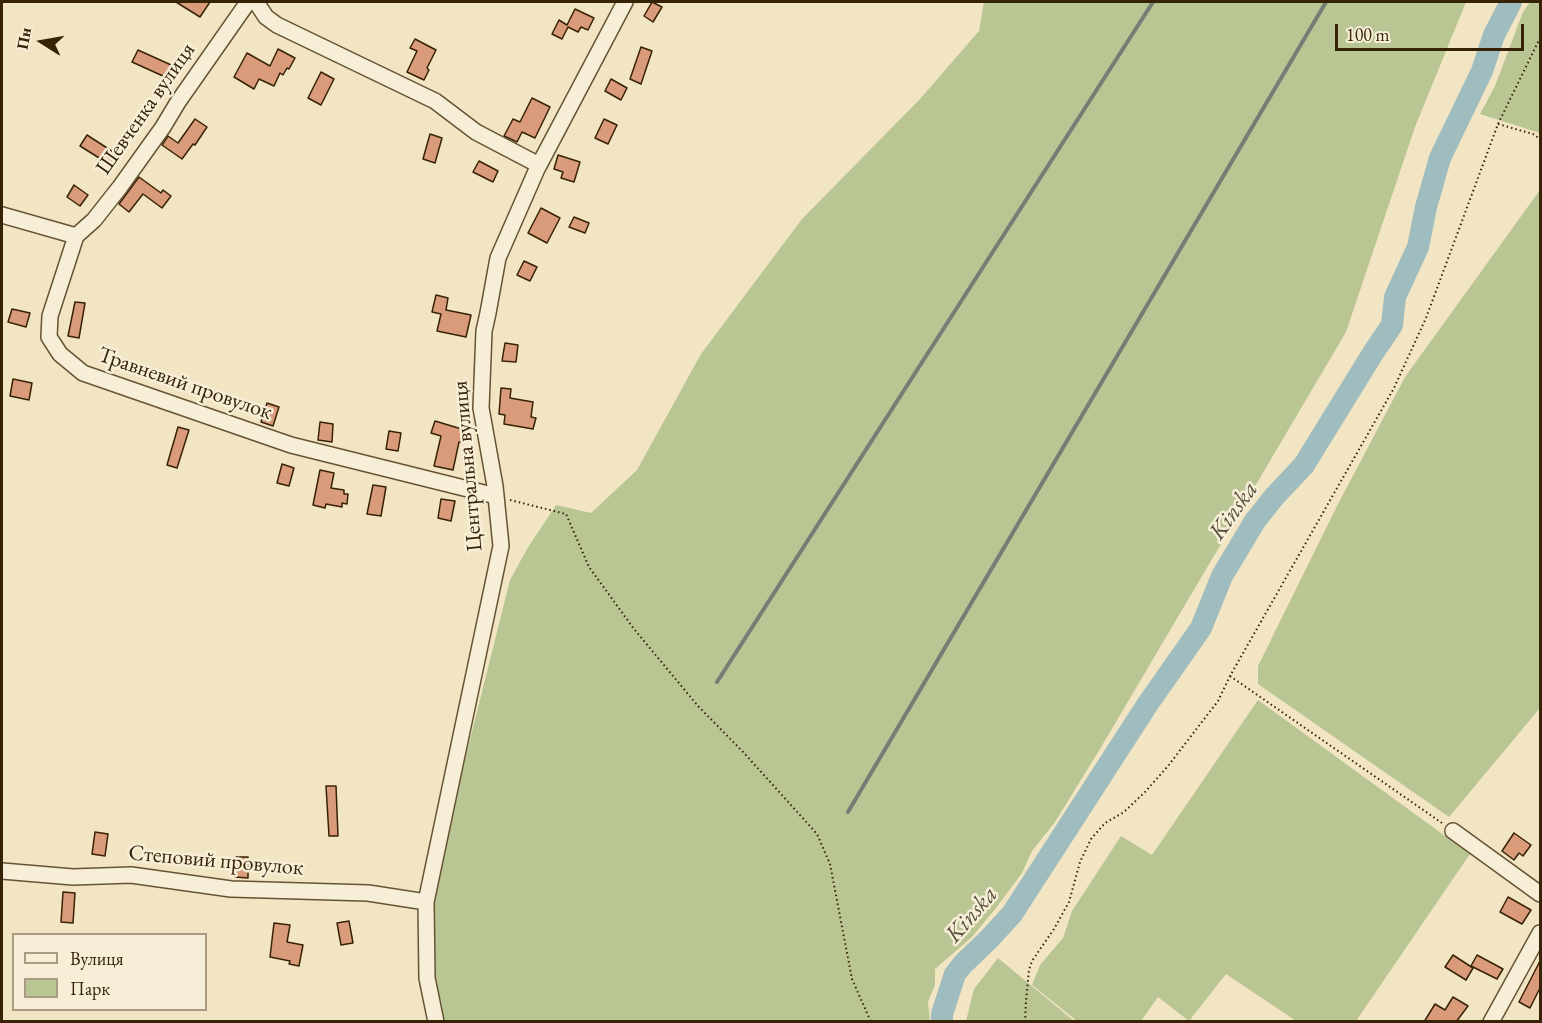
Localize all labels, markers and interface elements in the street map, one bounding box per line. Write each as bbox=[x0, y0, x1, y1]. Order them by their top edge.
north arrow bbox=[12, 12, 72, 72]
scale bar bbox=[1338, 12, 1527, 50]
text: 100 m bbox=[1346, 23, 1390, 46]
text: Пн bbox=[11, 26, 36, 51]
street label: Шевченка вулиця bbox=[91, 38, 201, 180]
street label: Травневий провулок bbox=[95, 342, 275, 426]
street label: Центральна вулиця bbox=[447, 380, 489, 552]
water label: Kinska bbox=[1203, 476, 1265, 546]
street label: Степовий провулок bbox=[127, 840, 305, 882]
water label: Kinska bbox=[940, 881, 1004, 949]
legend bbox=[12, 933, 207, 1011]
text: Вулиця bbox=[70, 947, 123, 970]
text: Парк bbox=[70, 977, 110, 1000]

